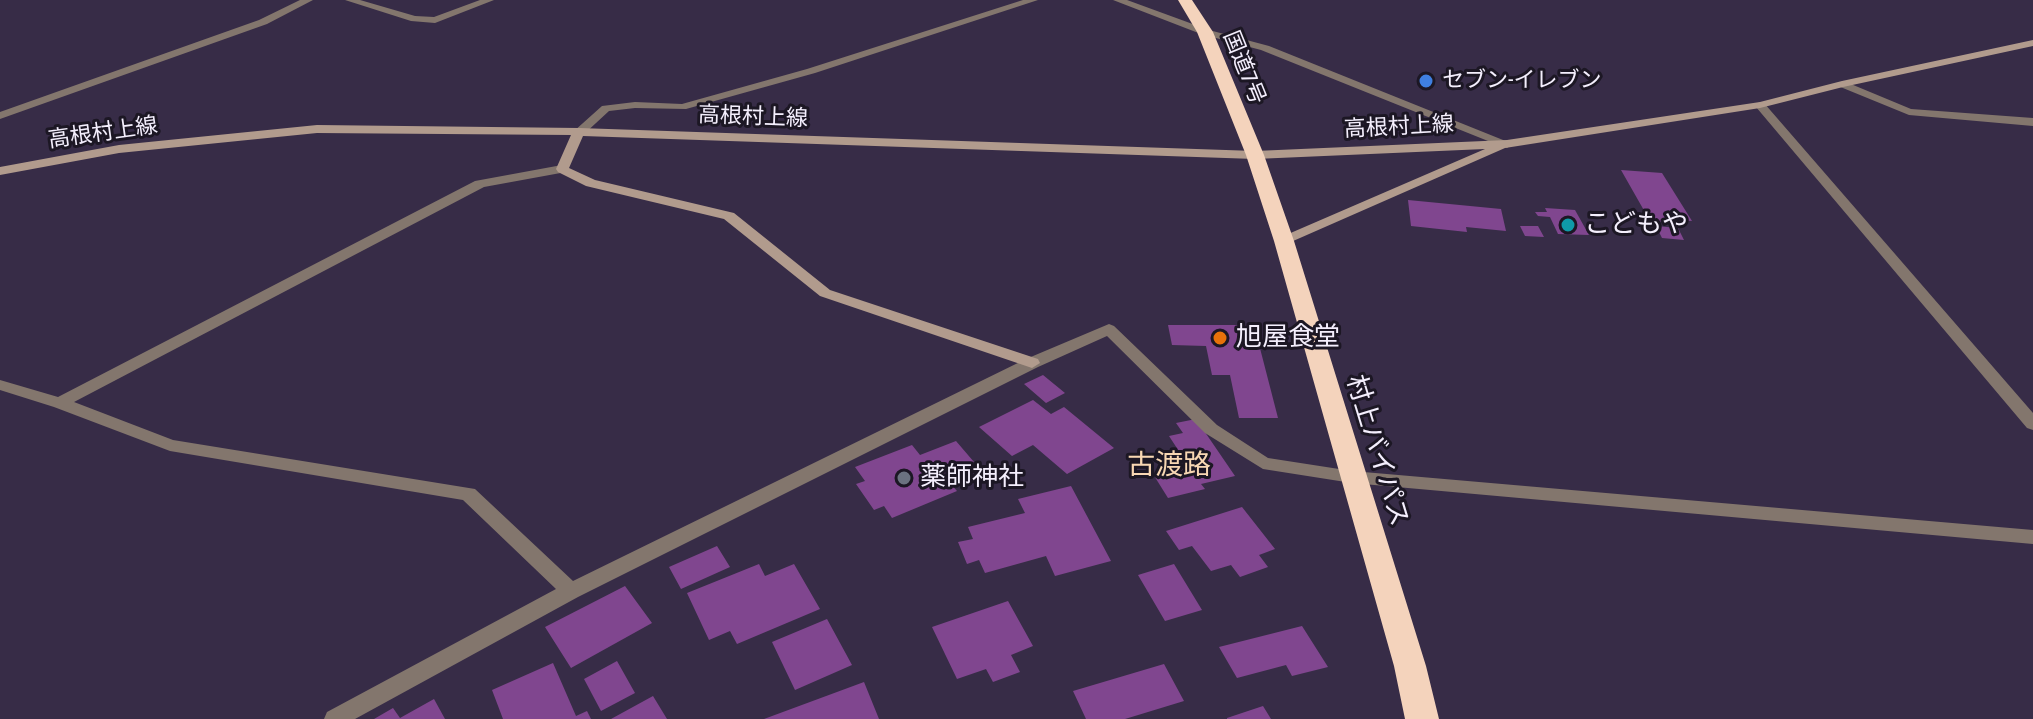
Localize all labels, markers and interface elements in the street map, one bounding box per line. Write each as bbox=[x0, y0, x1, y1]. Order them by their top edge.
street label: 国道7号 bbox=[1216, 27, 1270, 109]
place label: セブン-イレブン bbox=[1442, 68, 1601, 94]
marker: セブン-イレブン bbox=[1417, 72, 1435, 90]
street label: 高根村上線 bbox=[698, 103, 808, 133]
street label: 高根村上線 bbox=[1343, 112, 1455, 144]
street label: 高根村上線 bbox=[47, 113, 159, 155]
place label: こどもや bbox=[1584, 209, 1688, 241]
marker: こどもや bbox=[1559, 216, 1577, 234]
place label: 旭屋食堂 bbox=[1236, 322, 1340, 354]
marker: 旭屋食堂 bbox=[1211, 329, 1229, 347]
street label: 村上バイパス bbox=[1338, 372, 1414, 530]
district label: 古渡路 bbox=[1127, 450, 1211, 484]
place label: 薬師神社 bbox=[920, 462, 1024, 494]
marker: 薬師神社 bbox=[895, 469, 913, 487]

